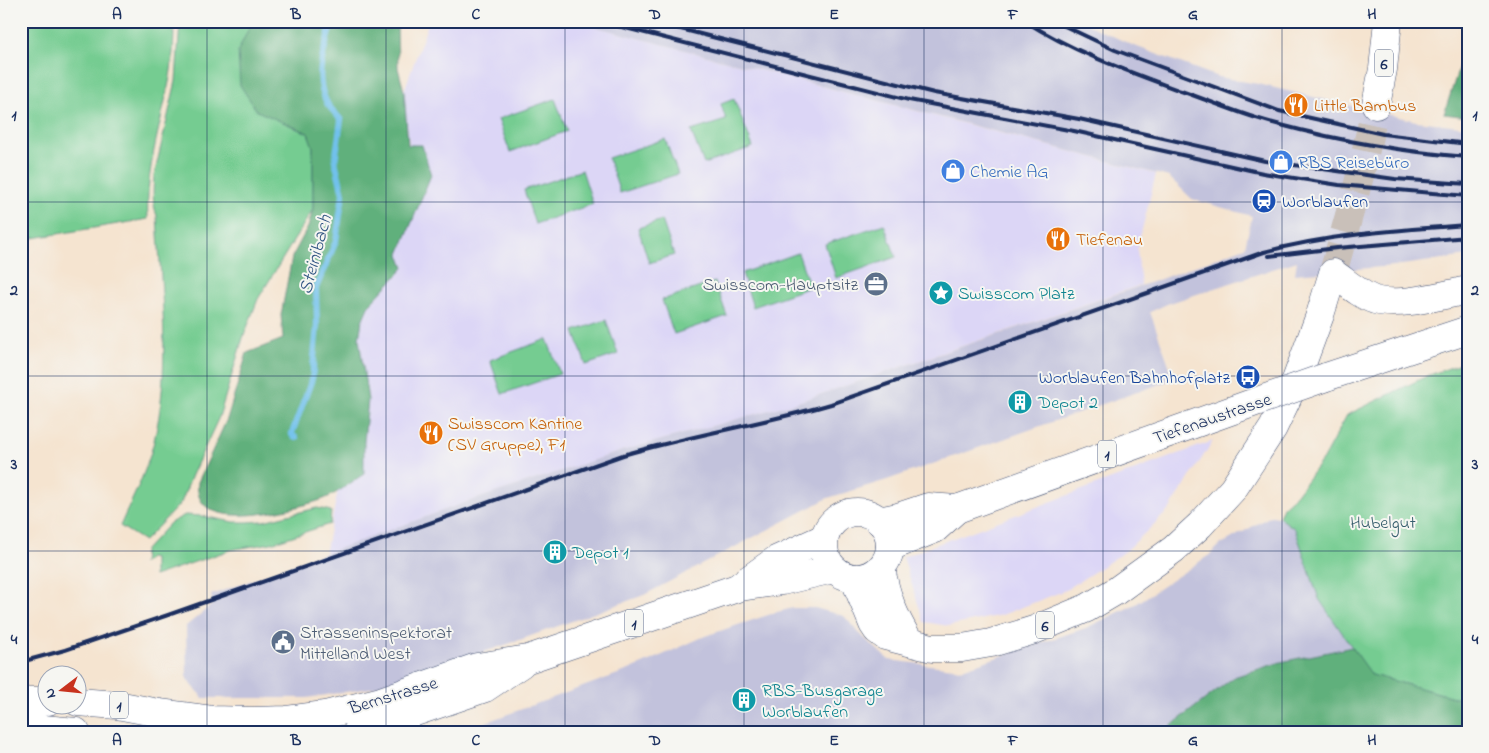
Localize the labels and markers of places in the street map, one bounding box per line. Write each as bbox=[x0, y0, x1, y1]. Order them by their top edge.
restaurant icon: Little Bambus bbox=[1283, 92, 1309, 118]
place label: Little Bambus bbox=[1314, 94, 1416, 120]
shop icon: RBS Reisebüro bbox=[1268, 149, 1294, 175]
place label: RBS Reisebüro bbox=[1298, 151, 1409, 177]
shop icon: Chemie AG bbox=[940, 158, 966, 184]
place label: Chemie AG bbox=[970, 160, 1049, 186]
station icon: Worblaufen bbox=[1251, 188, 1277, 214]
place label: Worblaufen bbox=[1282, 190, 1368, 216]
restaurant icon: Tiefenau bbox=[1045, 226, 1071, 252]
place label: Tiefenau bbox=[1076, 228, 1143, 254]
office icon: Swisscom-Hauptsitz bbox=[863, 271, 889, 297]
place label: Swisscom-Hauptsitz bbox=[703, 273, 858, 299]
place icon: Swisscom Platz bbox=[928, 280, 954, 306]
place label: Swisscom Platz bbox=[958, 282, 1075, 308]
bus stop icon: Worblaufen Bahnhofplatz bbox=[1235, 364, 1261, 390]
place label: Worblaufen Bahnhofplatz bbox=[1039, 366, 1230, 392]
building icon: Depot 2 bbox=[1007, 389, 1033, 415]
place label: Depot 2 bbox=[1037, 391, 1098, 417]
place label: Swisscom Kantine (SV Gruppe), F1 bbox=[448, 412, 583, 459]
restaurant icon: Swisscom Kantine (SV Gruppe), F1 bbox=[418, 420, 444, 446]
building icon: Depot 1 bbox=[542, 539, 568, 565]
place label: Depot 1 bbox=[571, 541, 629, 567]
place label: Strasseninspektorat Mittelland West bbox=[300, 621, 452, 668]
public building icon: Strasseninspektorat Mittelland West bbox=[270, 629, 296, 655]
place label: RBS-Busgarage Worblaufen bbox=[762, 679, 884, 726]
building icon: RBS-Busgarage Worblaufen bbox=[731, 687, 757, 713]

